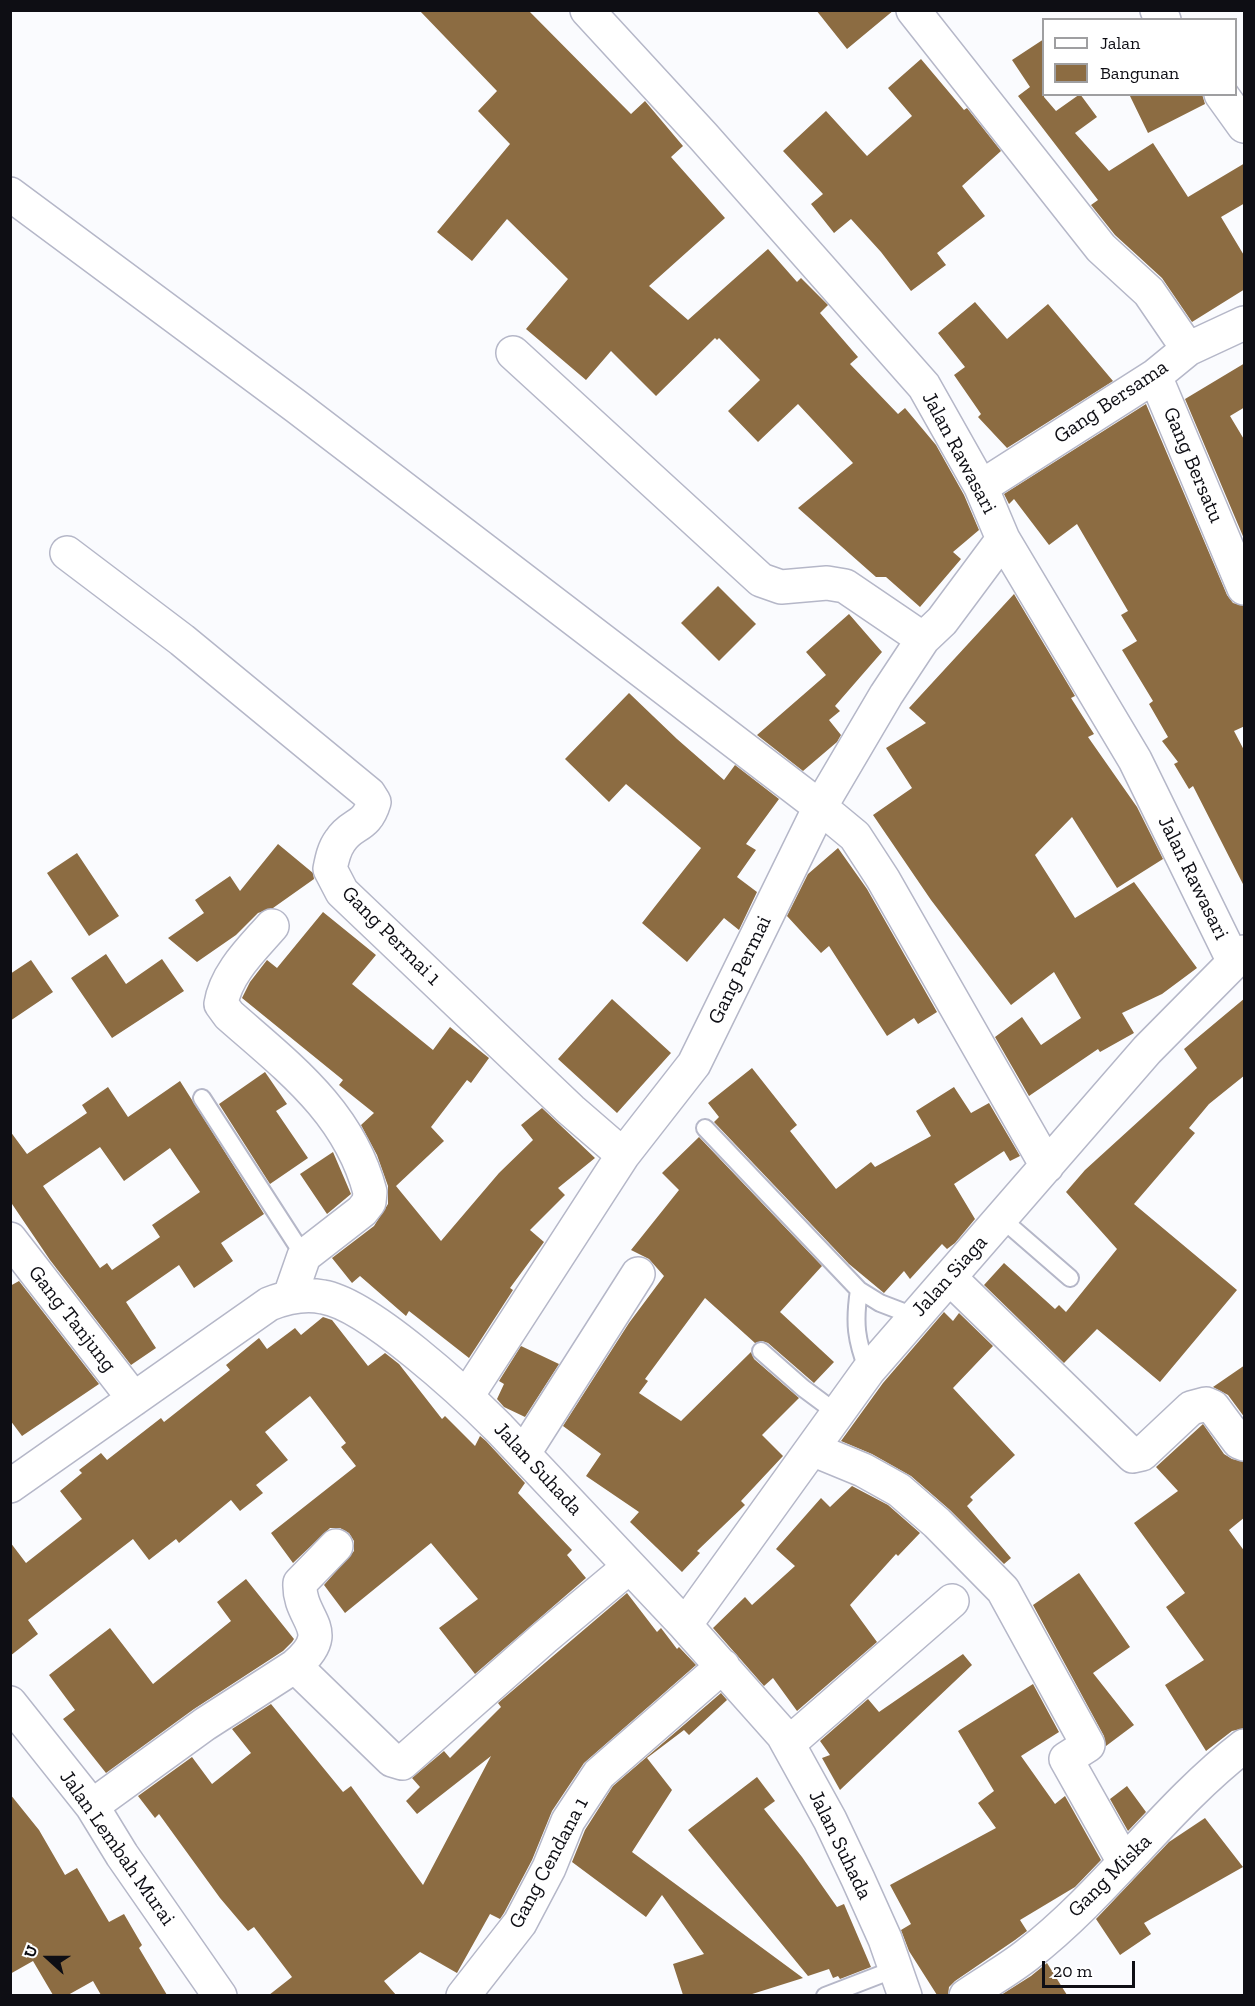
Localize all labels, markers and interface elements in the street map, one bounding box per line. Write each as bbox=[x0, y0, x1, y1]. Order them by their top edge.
legend bbox=[1042, 18, 1237, 96]
text: Jalan bbox=[1100, 32, 1140, 54]
text: Bangunan bbox=[1100, 62, 1179, 84]
street label: Gang Bersama bbox=[1049, 355, 1173, 449]
street label: Jalan Rawasari bbox=[916, 388, 1002, 518]
street label: Gang Bersatu bbox=[1157, 403, 1229, 527]
street label: Jalan Rawasari bbox=[1152, 812, 1234, 944]
street label: Gang Permai 1 bbox=[336, 881, 446, 991]
street label: Gang Permai bbox=[703, 912, 777, 1028]
street label: Jalan Siaga bbox=[907, 1230, 993, 1322]
street label: Gang Tanjung bbox=[23, 1261, 121, 1377]
street label: Jalan Suhada bbox=[488, 1417, 588, 1521]
street label: Jalan Lembah Murai bbox=[54, 1766, 180, 1930]
street label: Jalan Suhada bbox=[803, 1786, 877, 1904]
street label: Gang Cendana 1 bbox=[504, 1793, 594, 1933]
street label: Gang Miska bbox=[1063, 1829, 1157, 1923]
north arrow bbox=[18, 1928, 78, 1988]
text: U bbox=[20, 1943, 42, 1960]
scale bar bbox=[1045, 1949, 1138, 1987]
text: 20 m bbox=[1053, 1960, 1092, 1982]

